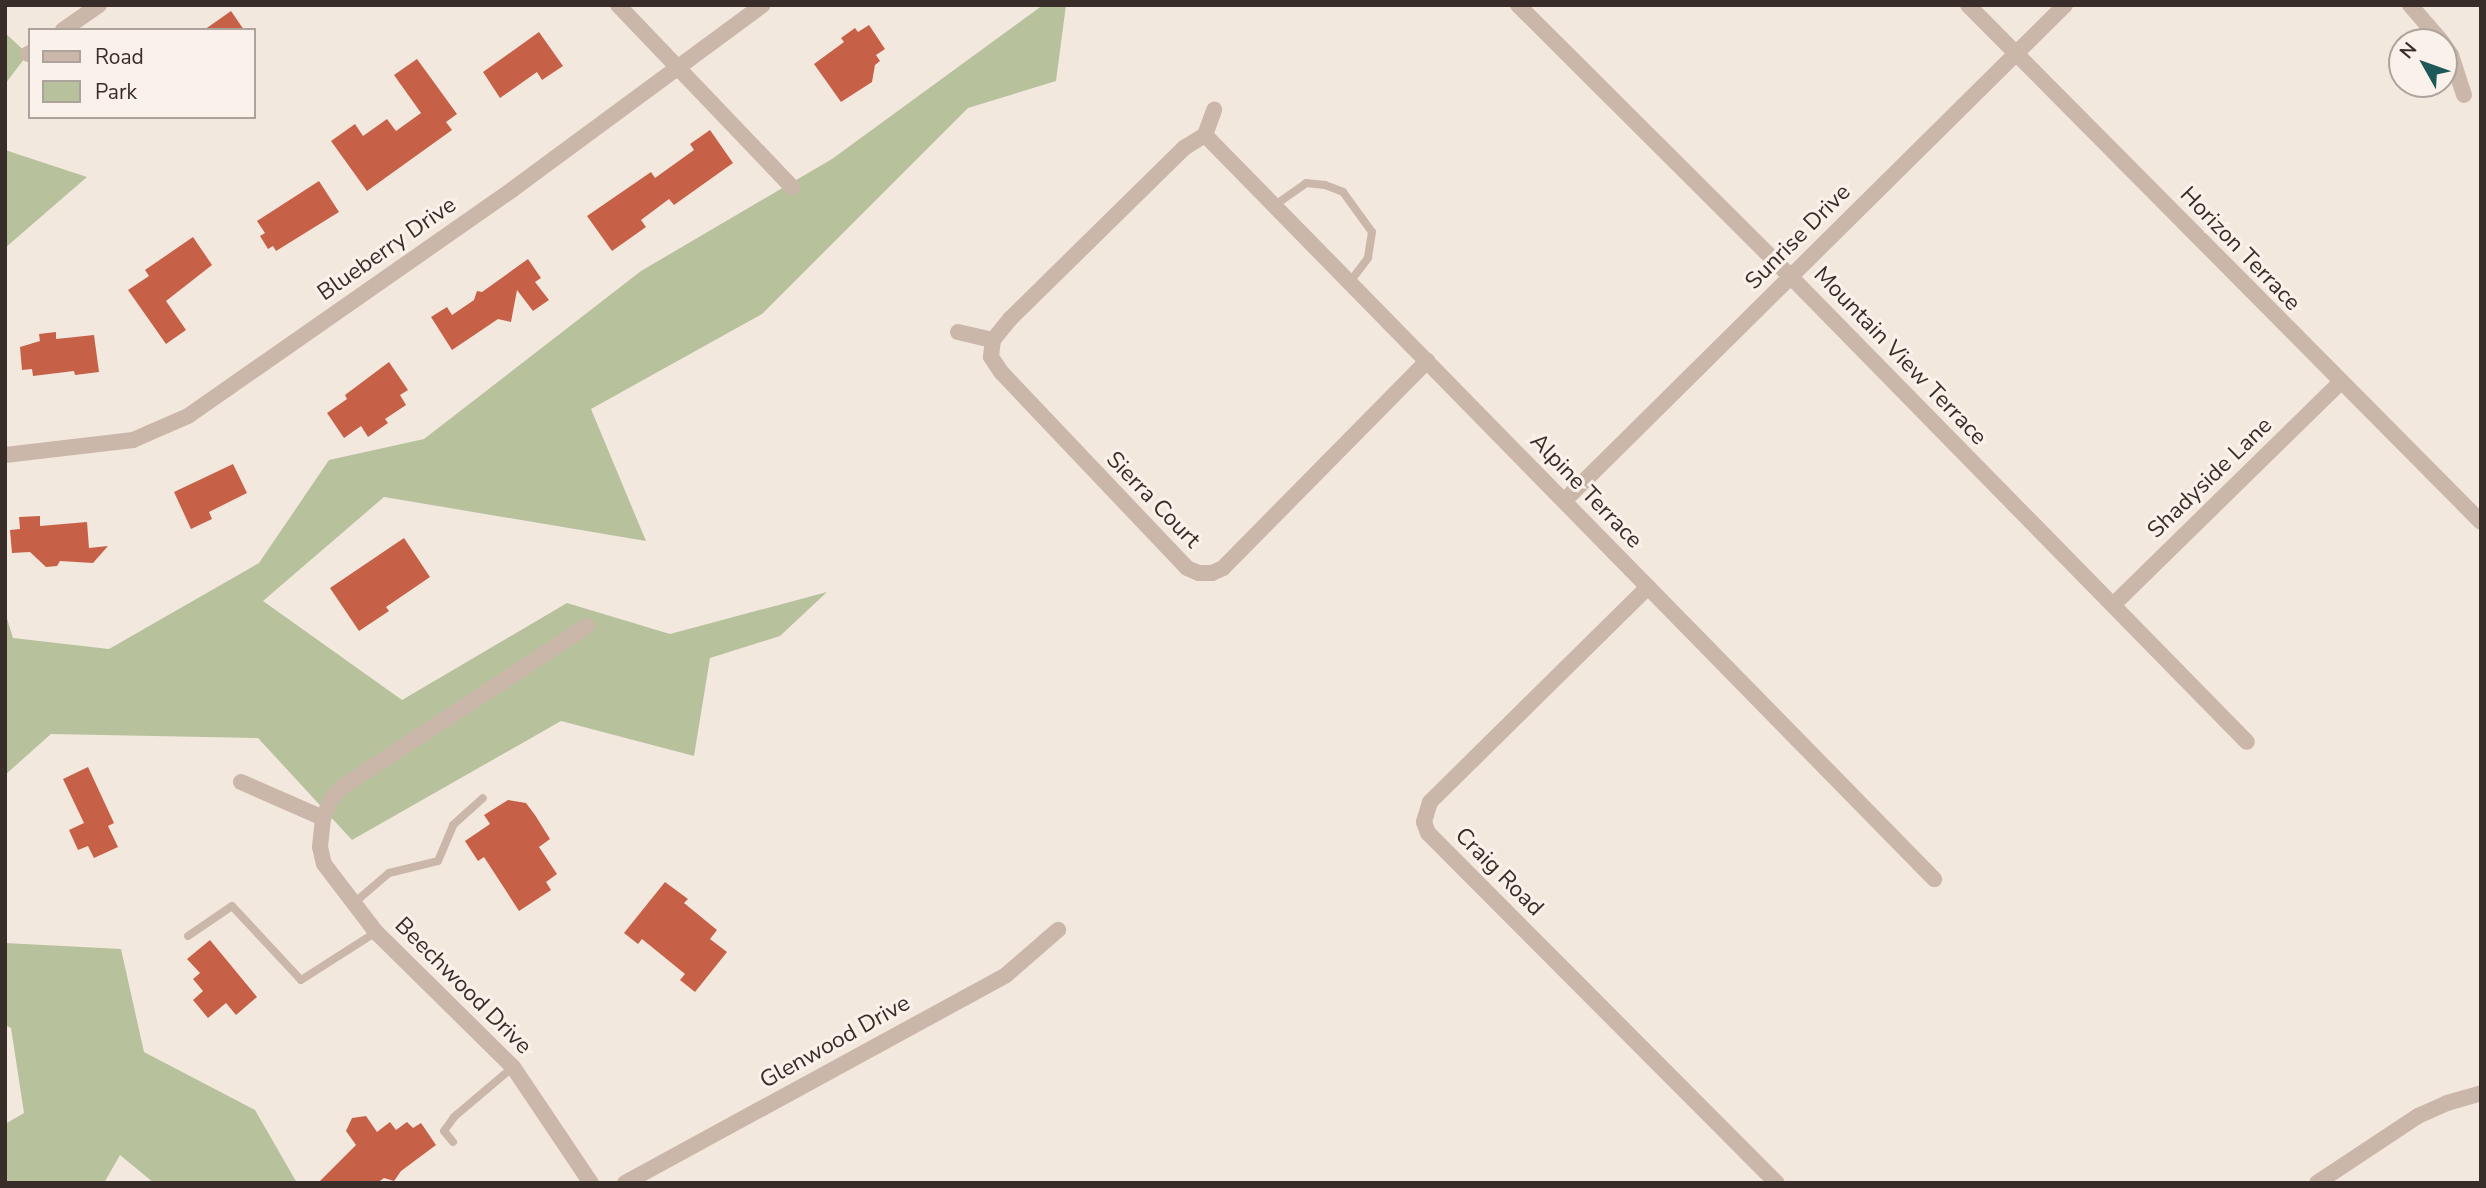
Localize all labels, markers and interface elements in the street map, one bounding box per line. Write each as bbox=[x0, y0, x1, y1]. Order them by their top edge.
legend bbox=[28, 28, 256, 119]
north arrow bbox=[2388, 28, 2458, 98]
text: N bbox=[2394, 37, 2423, 65]
text: Road bbox=[95, 43, 144, 71]
text: Park bbox=[95, 78, 137, 106]
street label: Sunrise Drive bbox=[1740, 179, 1856, 295]
street label: Horizon Terrace bbox=[2174, 181, 2306, 317]
street label: Blueberry Drive bbox=[312, 191, 462, 307]
street label: Mountain View Terrace bbox=[1808, 261, 1992, 451]
street label: Shadyside Lane bbox=[2142, 412, 2278, 544]
street label: Alpine Terrace bbox=[1524, 428, 1648, 554]
street label: Sierra Court bbox=[1100, 446, 1206, 554]
street label: Craig Road bbox=[1449, 822, 1549, 922]
street label: Beechwood Drive bbox=[389, 912, 537, 1060]
street label: Glenwood Drive bbox=[755, 989, 915, 1095]

